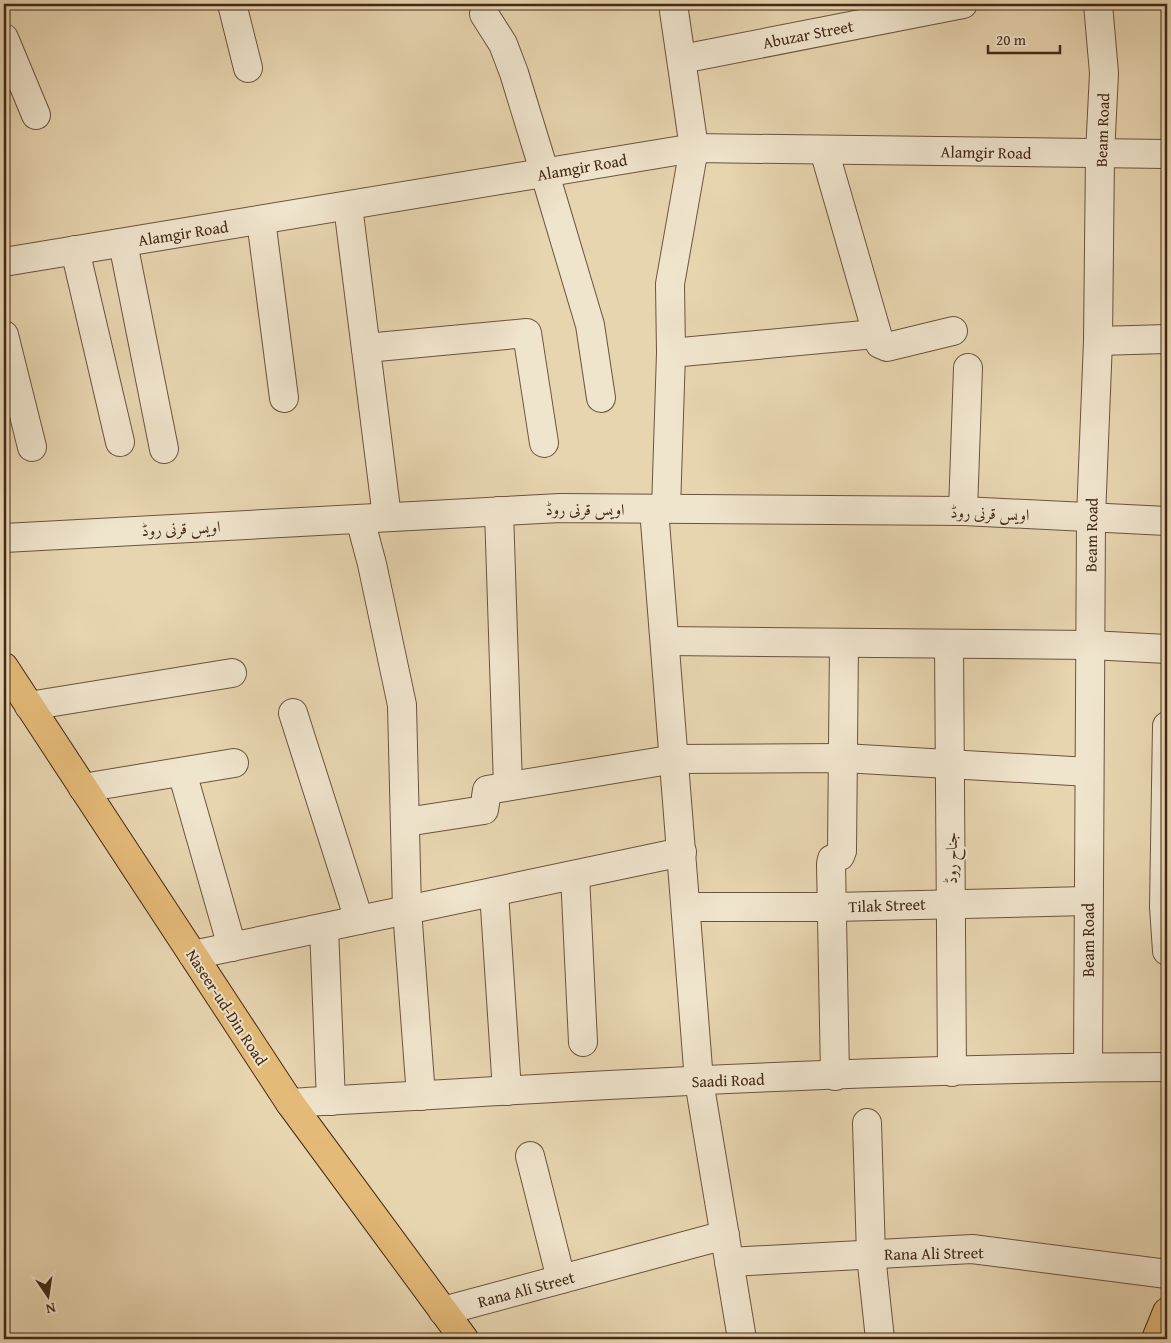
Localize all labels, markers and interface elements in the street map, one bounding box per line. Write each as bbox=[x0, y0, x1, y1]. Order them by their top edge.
street label: Abuzar Street bbox=[761, 13, 856, 55]
scale bar bbox=[988, 22, 1061, 54]
text: 20 m bbox=[996, 29, 1027, 50]
street label: Beam Road bbox=[1089, 92, 1115, 168]
street label: Alamgir Road bbox=[940, 139, 1032, 165]
street label: Alamgir Road bbox=[535, 147, 629, 187]
street label: Alamgir Road bbox=[136, 214, 230, 252]
street label: اویس قرنی روڈ bbox=[545, 497, 625, 521]
street label: Beam Road bbox=[1078, 497, 1104, 572]
street label: اویس قرنی روڈ bbox=[950, 500, 1030, 526]
street label: اویس قرنی روڈ bbox=[141, 514, 221, 542]
street label: جناح روڈ bbox=[939, 832, 966, 884]
street label: Tilak Street bbox=[848, 892, 927, 918]
street label: Beam Road bbox=[1076, 902, 1100, 977]
street label: Naseer-ud-Din Road bbox=[180, 944, 274, 1070]
street label: Saadi Road bbox=[691, 1067, 765, 1093]
street label: Rana Ali Street bbox=[884, 1240, 984, 1266]
street label: Rana Ali Street bbox=[475, 1264, 578, 1313]
north arrow bbox=[22, 1270, 72, 1320]
text: N bbox=[43, 1298, 58, 1320]

